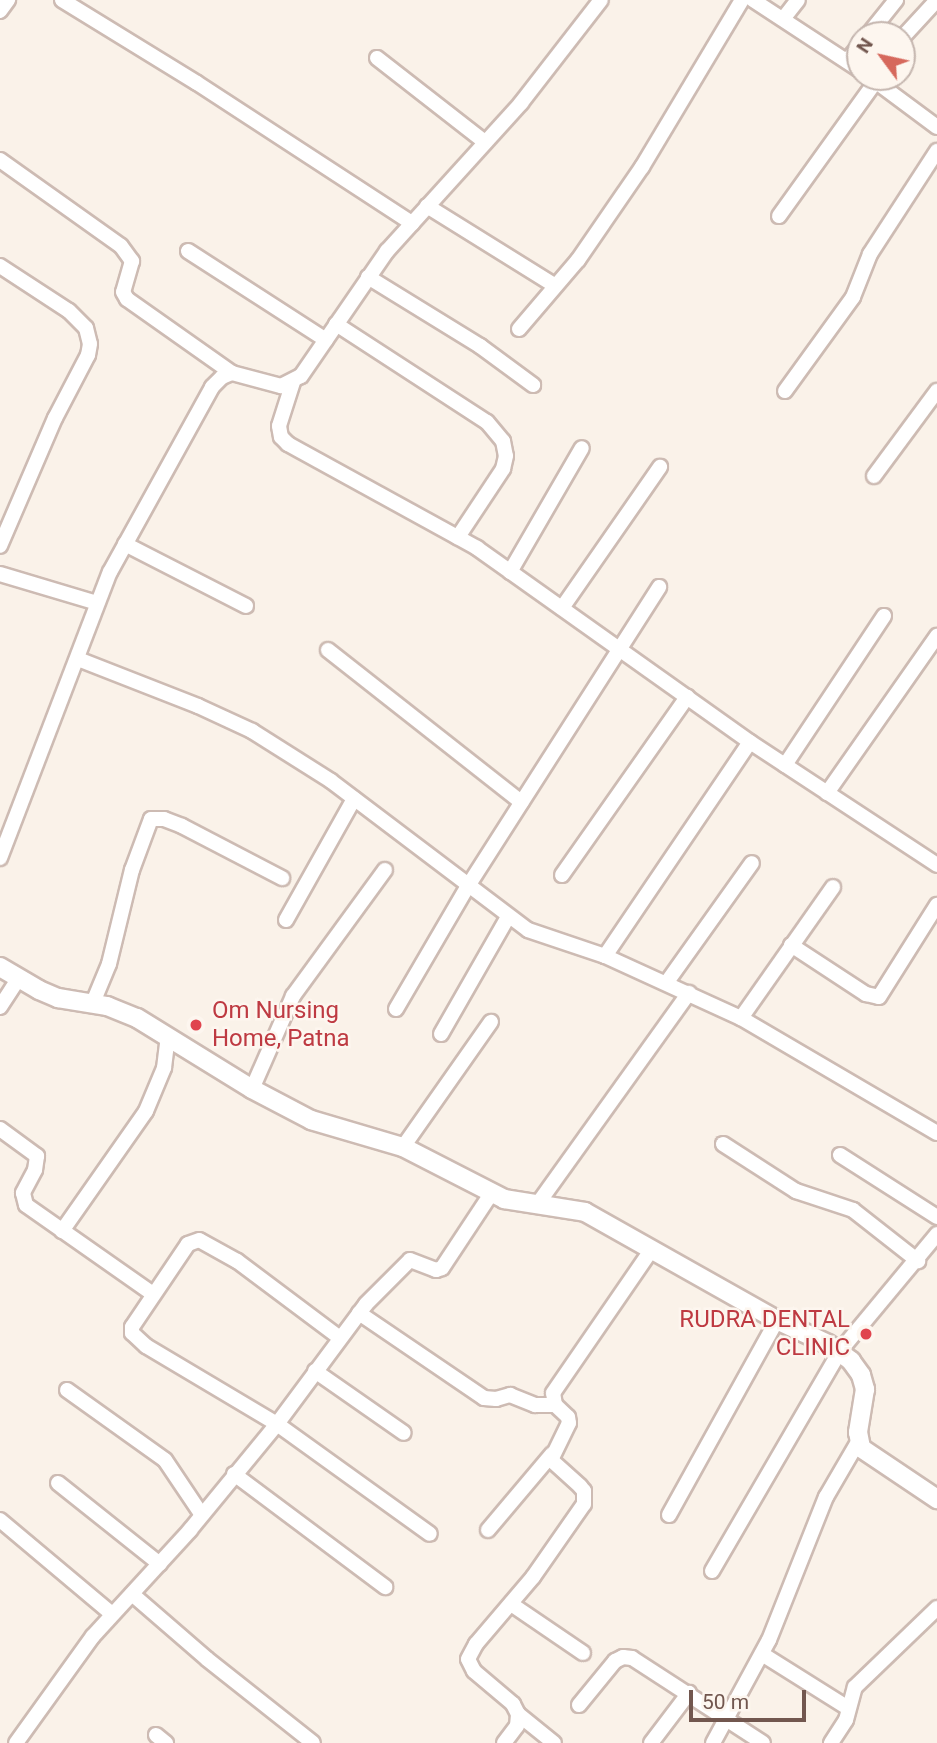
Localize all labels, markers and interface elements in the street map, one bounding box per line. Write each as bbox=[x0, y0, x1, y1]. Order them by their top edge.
north arrow bbox=[846, 21, 916, 91]
text: N bbox=[851, 33, 878, 57]
place label: Om Nursing Home, Patna bbox=[212, 997, 349, 1053]
marker: Om Nursing Home, Patna bbox=[186, 1015, 206, 1035]
place label: RUDRA DENTAL CLINIC bbox=[679, 1306, 850, 1362]
marker: RUDRA DENTAL CLINIC bbox=[856, 1324, 876, 1344]
scale bar bbox=[692, 1676, 809, 1720]
text: 50 m bbox=[702, 1690, 749, 1714]

